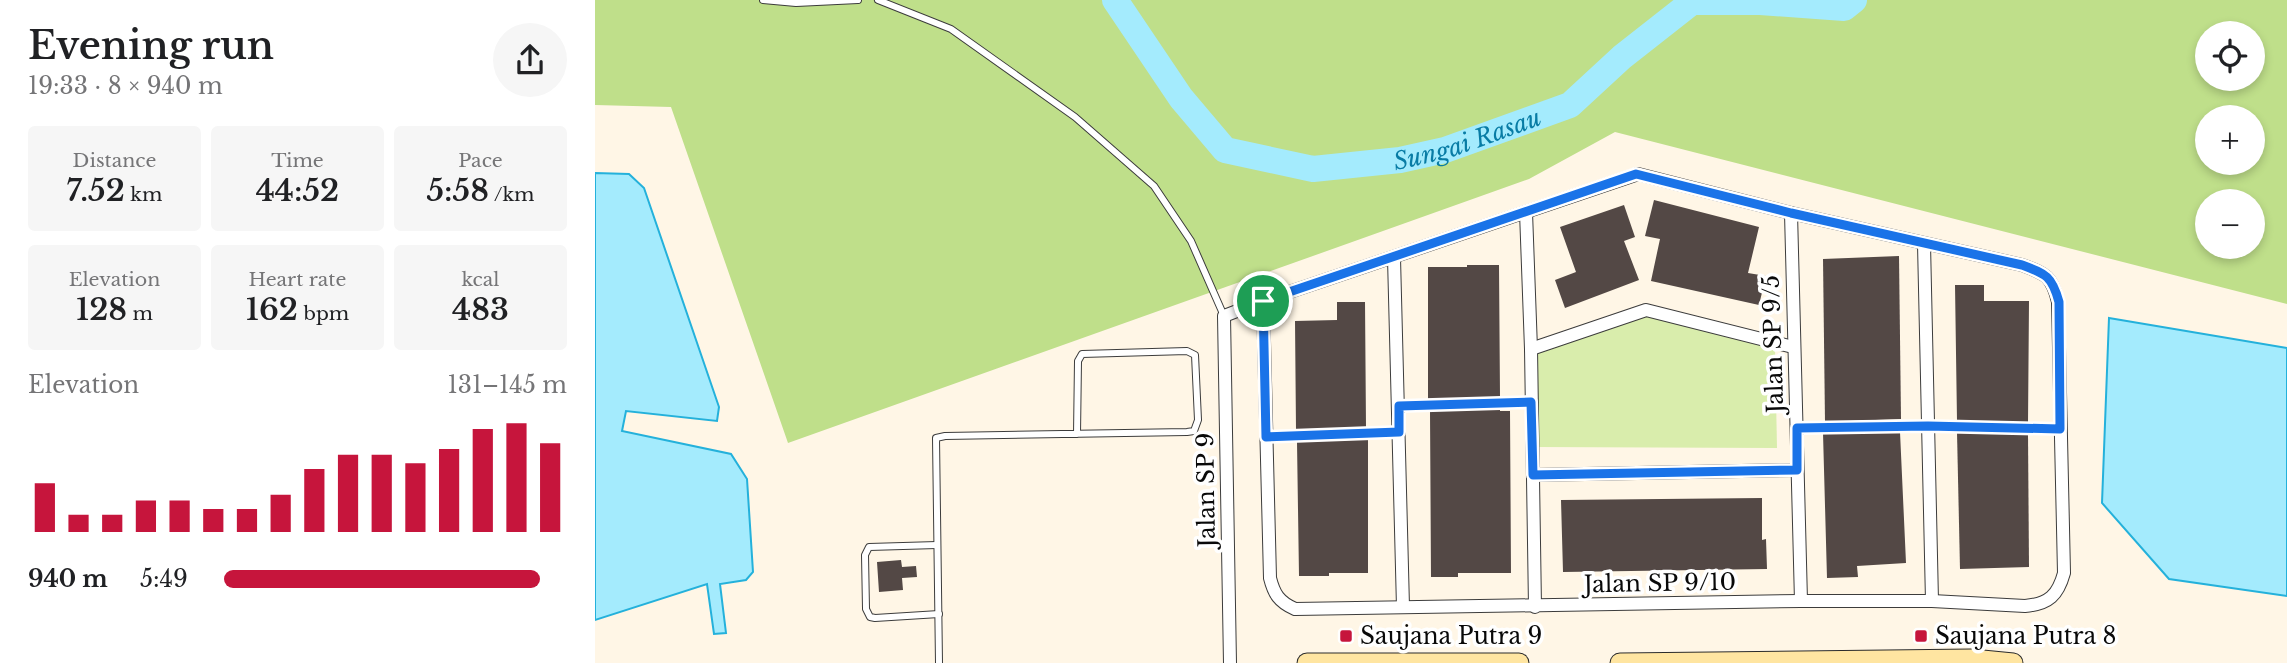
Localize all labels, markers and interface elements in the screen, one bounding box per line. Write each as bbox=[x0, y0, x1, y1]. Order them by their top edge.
map controls bbox=[2195, 21, 2265, 259]
button: locate bbox=[2195, 21, 2265, 91]
text: Evening run bbox=[28, 22, 274, 69]
button: share bbox=[493, 23, 567, 97]
text: 19:33 · 8 × 940 m bbox=[28, 72, 223, 100]
water label: Sungai Rasau bbox=[1391, 102, 1545, 176]
button: + bbox=[2195, 105, 2265, 175]
text: Distance bbox=[73, 149, 156, 172]
text: Time bbox=[271, 149, 324, 172]
text: Pace bbox=[458, 149, 503, 172]
text: 7.52 bbox=[67, 172, 125, 209]
text: 44:52 bbox=[256, 172, 339, 209]
text: 5:58 bbox=[427, 172, 489, 209]
text: km bbox=[125, 183, 162, 206]
text: /km bbox=[489, 183, 535, 206]
button: − bbox=[2195, 189, 2265, 259]
text: Elevation bbox=[69, 268, 160, 291]
text: Heart rate bbox=[249, 268, 346, 291]
text: kcal bbox=[462, 268, 499, 291]
pin bbox=[1233, 271, 1293, 331]
street label: Jalan SP 9/5 bbox=[1757, 274, 1790, 417]
icon: arrive bbox=[1244, 282, 1282, 320]
text: 128 bbox=[76, 291, 127, 328]
text: 162 bbox=[246, 291, 298, 328]
text: 483 bbox=[452, 291, 509, 328]
text: m bbox=[127, 302, 153, 325]
text: bpm bbox=[298, 302, 349, 325]
text: Elevation bbox=[28, 371, 139, 399]
text: 131–145 m bbox=[448, 371, 567, 399]
street label: Jalan SP 9 bbox=[1191, 432, 1221, 551]
text: 940 m bbox=[28, 565, 108, 593]
text: 5:49 bbox=[140, 565, 188, 593]
street label: Jalan SP 9/10 bbox=[1581, 568, 1736, 598]
place label: Saujana Putra 9 bbox=[1360, 622, 1542, 650]
place label: Saujana Putra 8 bbox=[1935, 622, 2117, 650]
marker: Saujana Putra 9 bbox=[1338, 628, 1354, 644]
marker: Saujana Putra 8 bbox=[1913, 628, 1929, 644]

